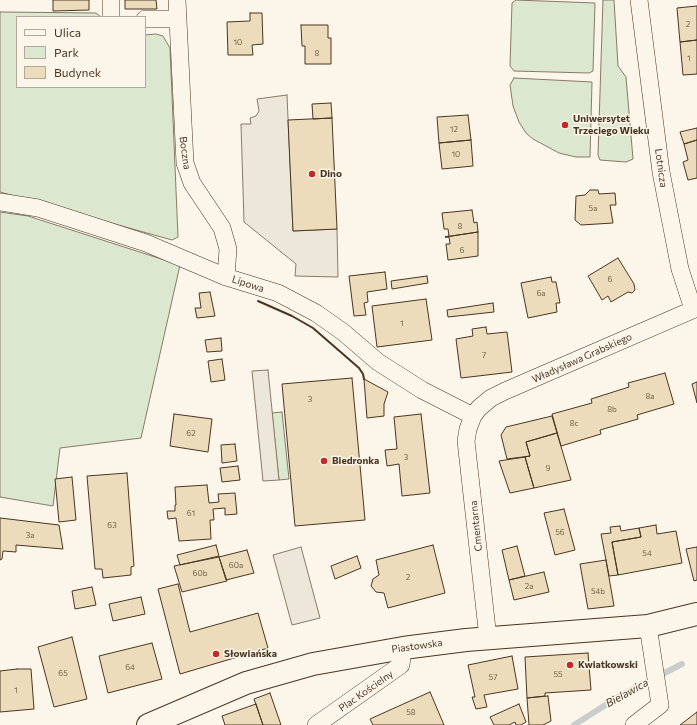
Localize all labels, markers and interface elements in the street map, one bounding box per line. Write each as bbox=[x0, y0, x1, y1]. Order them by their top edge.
legend bbox=[16, 16, 146, 88]
house number: 2 bbox=[686, 19, 690, 29]
text: Ulica bbox=[54, 25, 81, 39]
house number: 10 bbox=[234, 37, 242, 47]
text: Park bbox=[54, 45, 79, 59]
house number: 8 bbox=[315, 48, 319, 58]
house number: 1 bbox=[687, 53, 691, 63]
text: Budynek bbox=[54, 65, 101, 79]
place label: Uniwersytet Trzeciego Wieku bbox=[573, 113, 649, 136]
marker: Uniwersytet Trzeciego Wieku bbox=[560, 120, 570, 130]
house number: 12 bbox=[450, 124, 458, 134]
street label: Boczna bbox=[177, 136, 193, 170]
street label: Lotnicza bbox=[652, 148, 670, 188]
house number: 10 bbox=[452, 149, 460, 159]
place label: Dino bbox=[320, 168, 342, 180]
marker: Dino bbox=[307, 169, 317, 179]
house number: 5a bbox=[589, 203, 597, 213]
house number: 8 bbox=[458, 221, 462, 231]
house number: 6 bbox=[460, 245, 464, 255]
street label: Lipowa bbox=[230, 273, 266, 295]
house number: 6 bbox=[608, 274, 612, 284]
house number: 6a bbox=[536, 288, 546, 298]
house number: 1 bbox=[400, 318, 404, 328]
street label: Władysława Grabskiego bbox=[530, 331, 634, 385]
house number: 7 bbox=[482, 350, 486, 360]
house number: 8a bbox=[645, 391, 655, 401]
house number: 3 bbox=[308, 394, 312, 404]
house number: 8b bbox=[607, 404, 617, 414]
house number: 8c bbox=[570, 418, 578, 428]
house number: 62 bbox=[186, 428, 196, 438]
house number: 3 bbox=[404, 452, 408, 462]
place label: Biedronka bbox=[332, 455, 379, 467]
marker: Biedronka bbox=[319, 456, 329, 466]
house number: 9 bbox=[546, 463, 550, 473]
street label: Cmentarna bbox=[467, 500, 485, 552]
house number: 61 bbox=[187, 508, 195, 518]
house number: 63 bbox=[107, 520, 117, 530]
house number: 56 bbox=[555, 527, 565, 537]
house number: 3a bbox=[26, 530, 34, 540]
house number: 54 bbox=[642, 548, 652, 558]
house number: 60a bbox=[229, 560, 243, 570]
house number: 60b bbox=[193, 568, 207, 578]
house number: 2 bbox=[406, 572, 410, 582]
house number: 2a bbox=[525, 581, 533, 591]
house number: 54b bbox=[591, 586, 605, 596]
street label: Piastowska bbox=[391, 636, 443, 656]
place label: Słowiańska bbox=[224, 648, 277, 660]
marker: Słowiańska bbox=[211, 649, 221, 659]
place label: Kwiatkowski bbox=[578, 659, 638, 671]
marker: Kwiatkowski bbox=[565, 660, 575, 670]
house number: 64 bbox=[125, 662, 135, 672]
house number: 65 bbox=[58, 668, 68, 678]
street label: Plac Kościelny bbox=[336, 668, 396, 714]
house number: 55 bbox=[553, 669, 563, 679]
house number: 57 bbox=[489, 672, 497, 682]
water label: Bielawica bbox=[603, 676, 651, 710]
house number: 1 bbox=[14, 685, 18, 695]
house number: 58 bbox=[406, 707, 416, 717]

